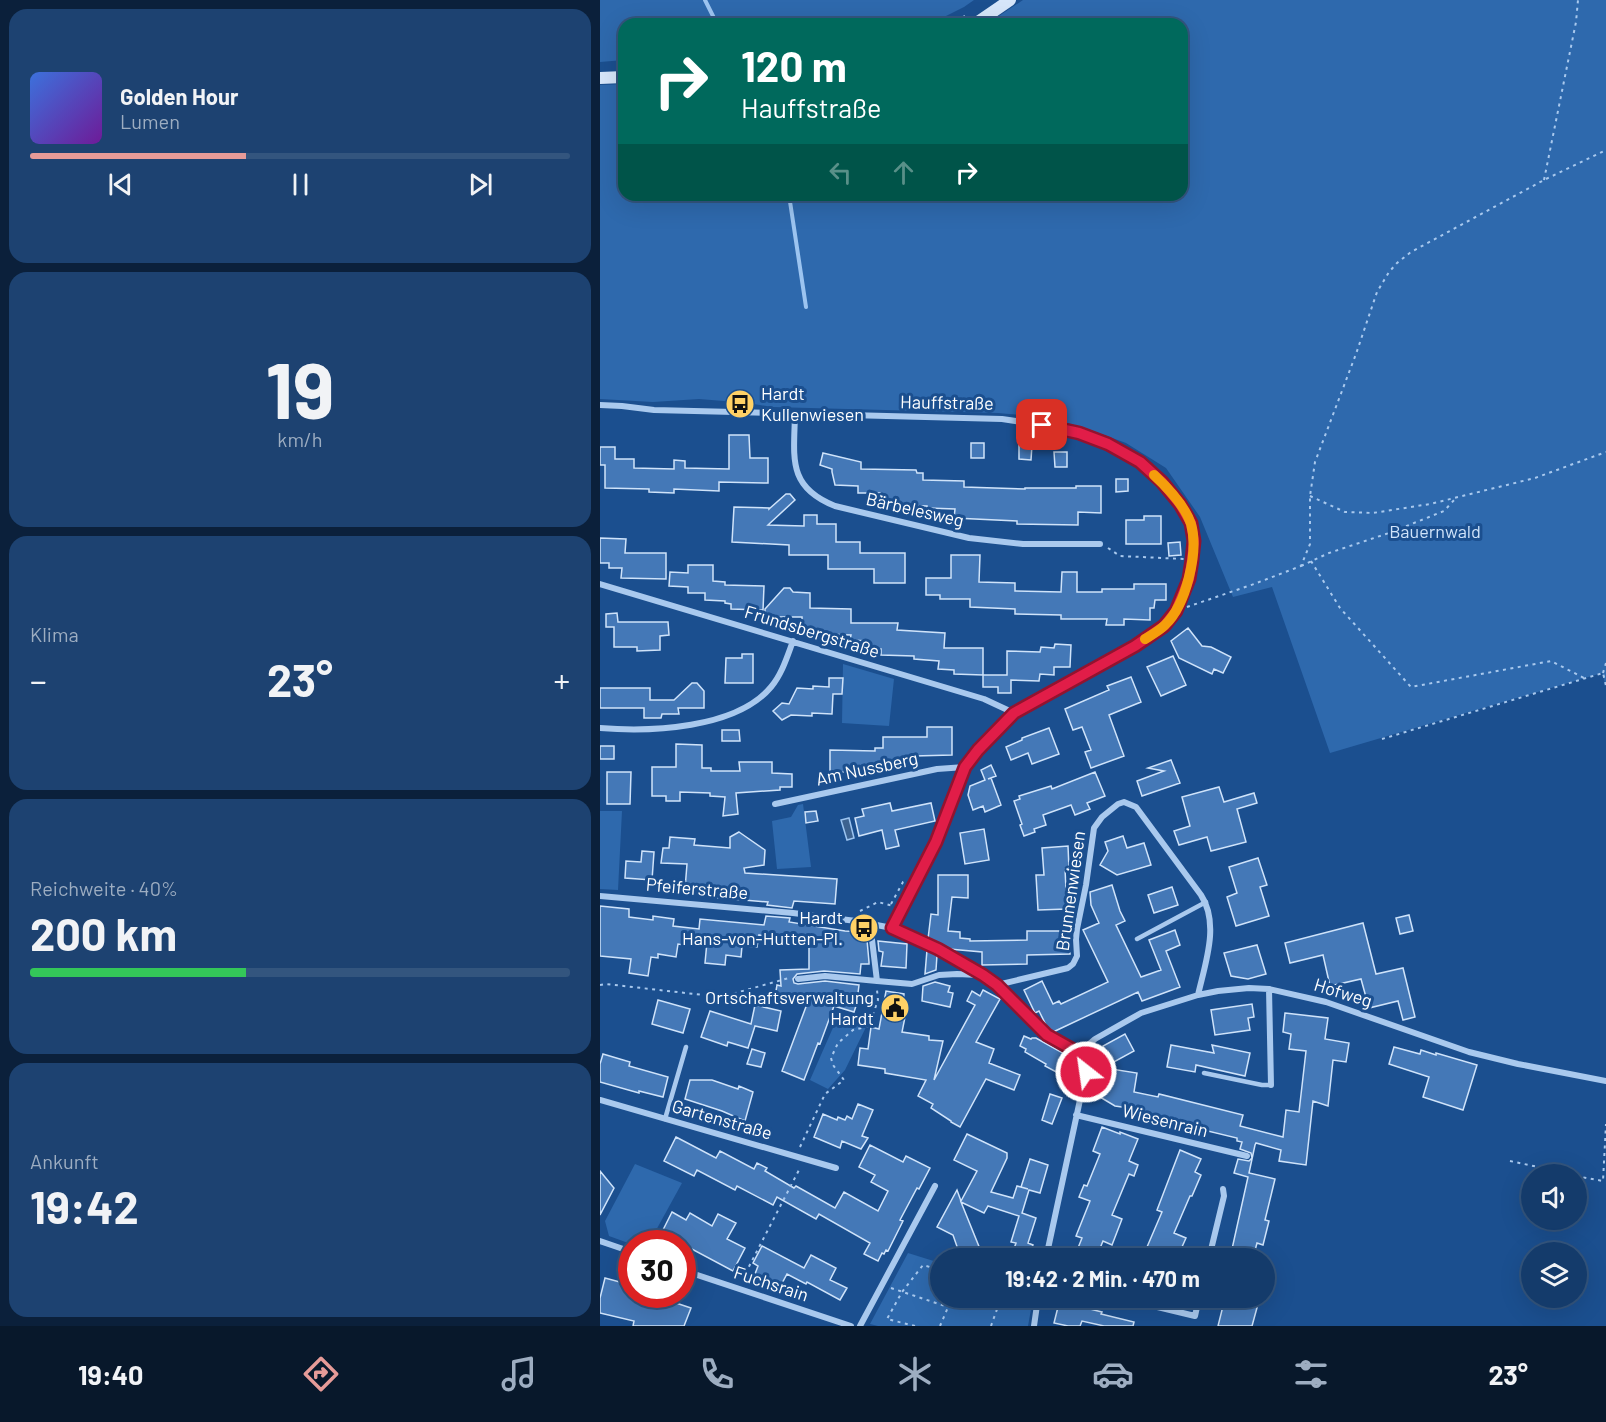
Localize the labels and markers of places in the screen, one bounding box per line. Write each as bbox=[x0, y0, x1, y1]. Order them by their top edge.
place label: Hardt Kullenwiesen bbox=[761, 382, 864, 425]
bus stop icon: Hardt Kullenwiesen bbox=[724, 388, 756, 420]
pin bbox=[1016, 399, 1067, 450]
place label: Hardt Hans-von-Hutten-Pl. bbox=[682, 906, 843, 949]
bus stop icon: Hardt Hans-von-Hutten-Pl. bbox=[848, 912, 880, 944]
place label: Ortschaftsverwaltung Hardt bbox=[705, 986, 874, 1029]
public building icon: Ortschaftsverwaltung Hardt bbox=[879, 992, 911, 1024]

